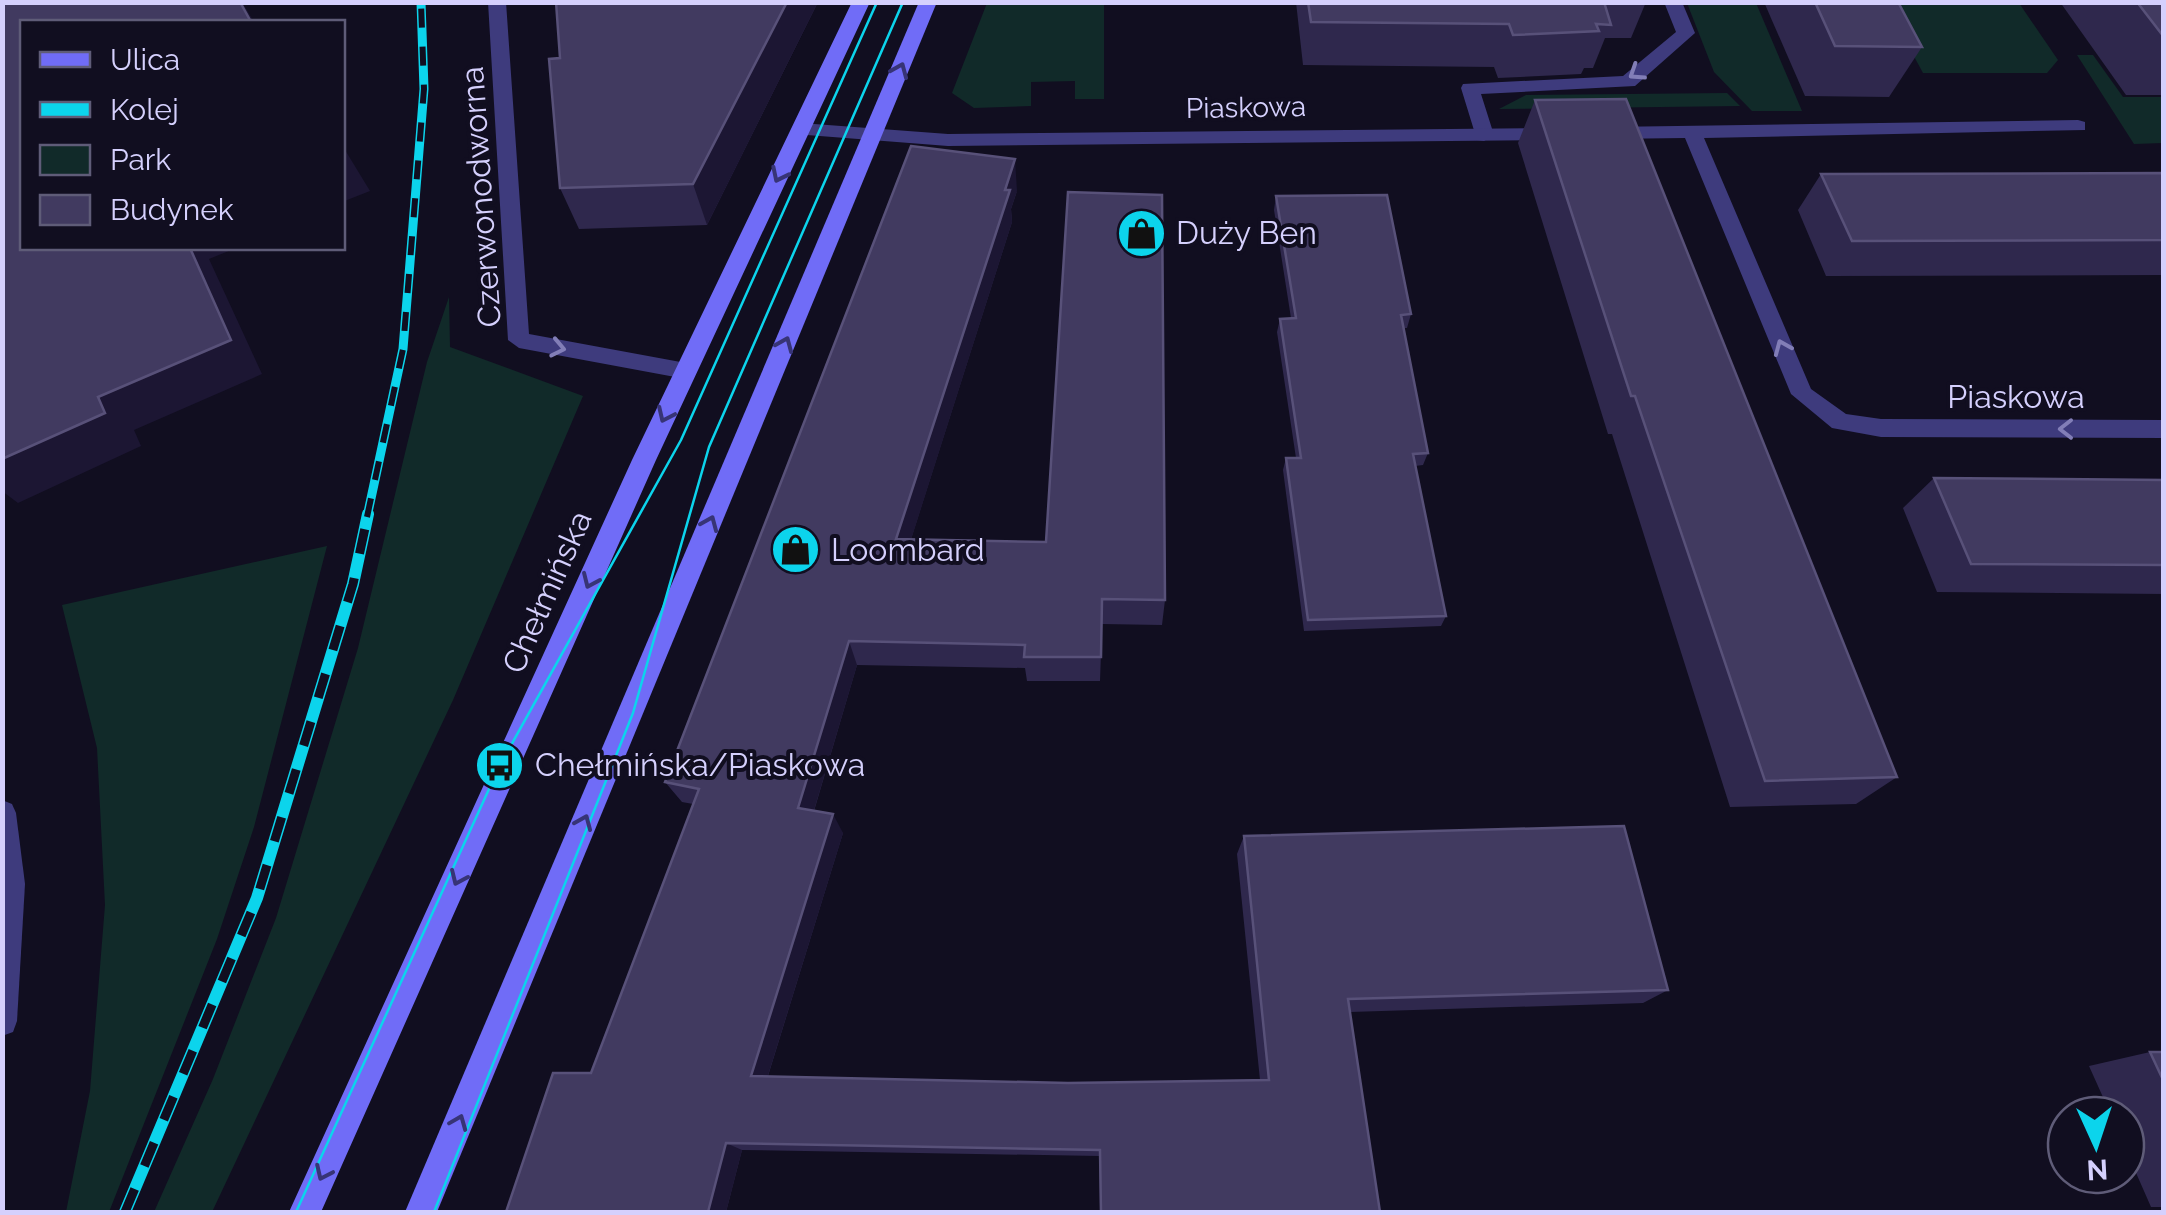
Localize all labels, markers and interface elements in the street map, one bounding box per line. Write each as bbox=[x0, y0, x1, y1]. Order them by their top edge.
legend bbox=[20, 20, 345, 250]
text: Ulica bbox=[110, 42, 180, 77]
one-way arrow bbox=[1629, 60, 1647, 79]
one-way arrow bbox=[888, 62, 908, 80]
street label: Czerwonodworna bbox=[453, 65, 508, 329]
street label: Piaskowa bbox=[1186, 90, 1306, 125]
text: Kolej bbox=[110, 92, 179, 127]
text: Park bbox=[110, 142, 171, 177]
one-way arrow bbox=[771, 165, 791, 183]
text: Budynek bbox=[110, 192, 234, 227]
shop icon: Duży Ben bbox=[1115, 207, 1167, 259]
place label: Duży Ben bbox=[1176, 214, 1317, 251]
one-way arrow bbox=[549, 336, 566, 357]
one-way arrow bbox=[774, 337, 794, 354]
one-way arrow bbox=[1774, 339, 1794, 357]
street label: Piaskowa bbox=[1947, 378, 2085, 415]
one-way arrow bbox=[657, 405, 677, 423]
one-way arrow bbox=[2058, 418, 2074, 440]
street label: Chełmińska bbox=[494, 505, 599, 679]
one-way arrow bbox=[698, 515, 718, 533]
shop icon: Loombard bbox=[770, 524, 822, 576]
place label: Loombard bbox=[831, 531, 985, 568]
one-way arrow bbox=[582, 571, 602, 589]
bus stop icon: Chełmińska/Piaskowa bbox=[474, 739, 526, 791]
place label: Chełmińska/Piaskowa bbox=[535, 746, 865, 783]
one-way arrow bbox=[572, 815, 592, 833]
one-way arrow bbox=[450, 868, 470, 886]
north arrow bbox=[2046, 1095, 2146, 1195]
one-way arrow bbox=[447, 1115, 467, 1132]
text: N bbox=[2086, 1152, 2109, 1187]
one-way arrow bbox=[315, 1163, 335, 1181]

